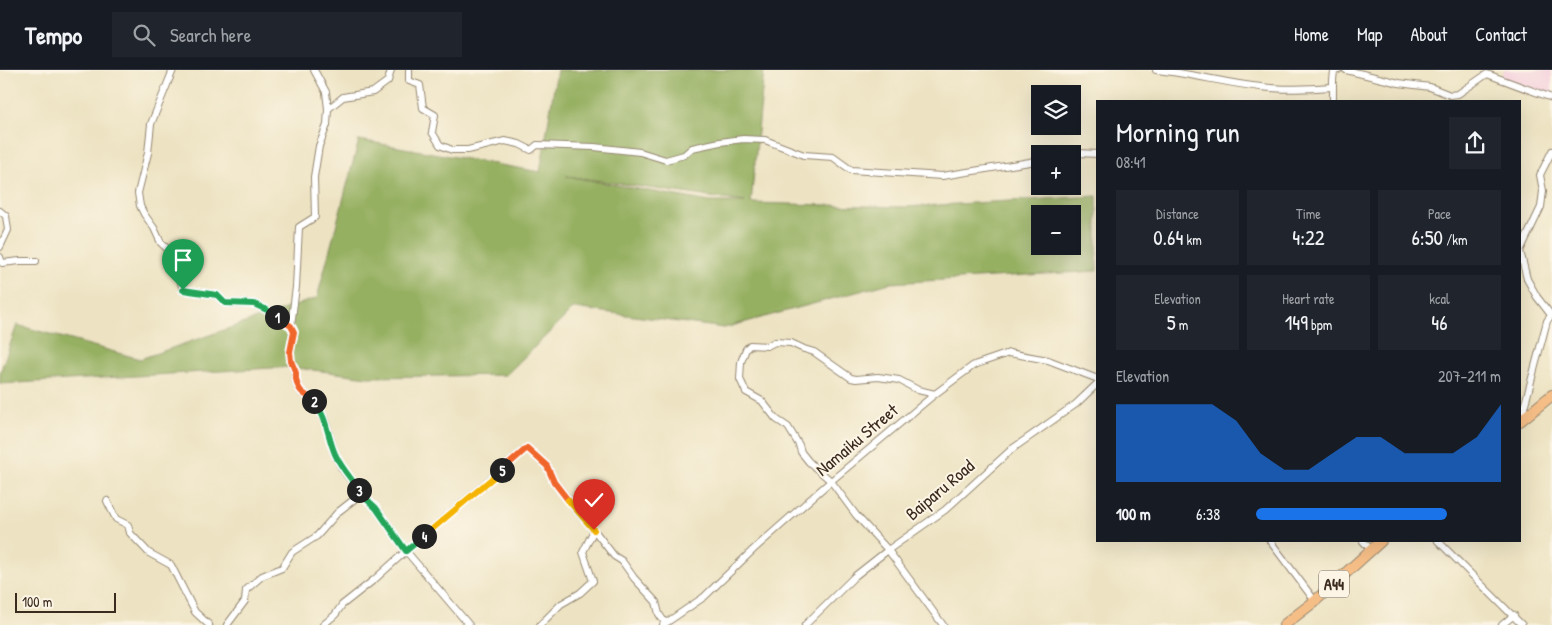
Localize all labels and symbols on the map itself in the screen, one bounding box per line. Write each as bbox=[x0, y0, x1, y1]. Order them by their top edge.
pin bbox=[162, 239, 204, 290]
pin: 1 bbox=[264, 304, 290, 330]
pin: 2 bbox=[302, 388, 326, 414]
street label: Namaiku Street bbox=[810, 397, 904, 482]
street label: Baiparu Road bbox=[900, 453, 979, 526]
pin: 5 bbox=[490, 458, 514, 482]
pin: 3 bbox=[346, 478, 372, 502]
pin bbox=[573, 479, 615, 530]
pin: 4 bbox=[412, 524, 436, 548]
road number: A44 bbox=[1319, 570, 1349, 598]
scale bar bbox=[15, 590, 116, 613]

